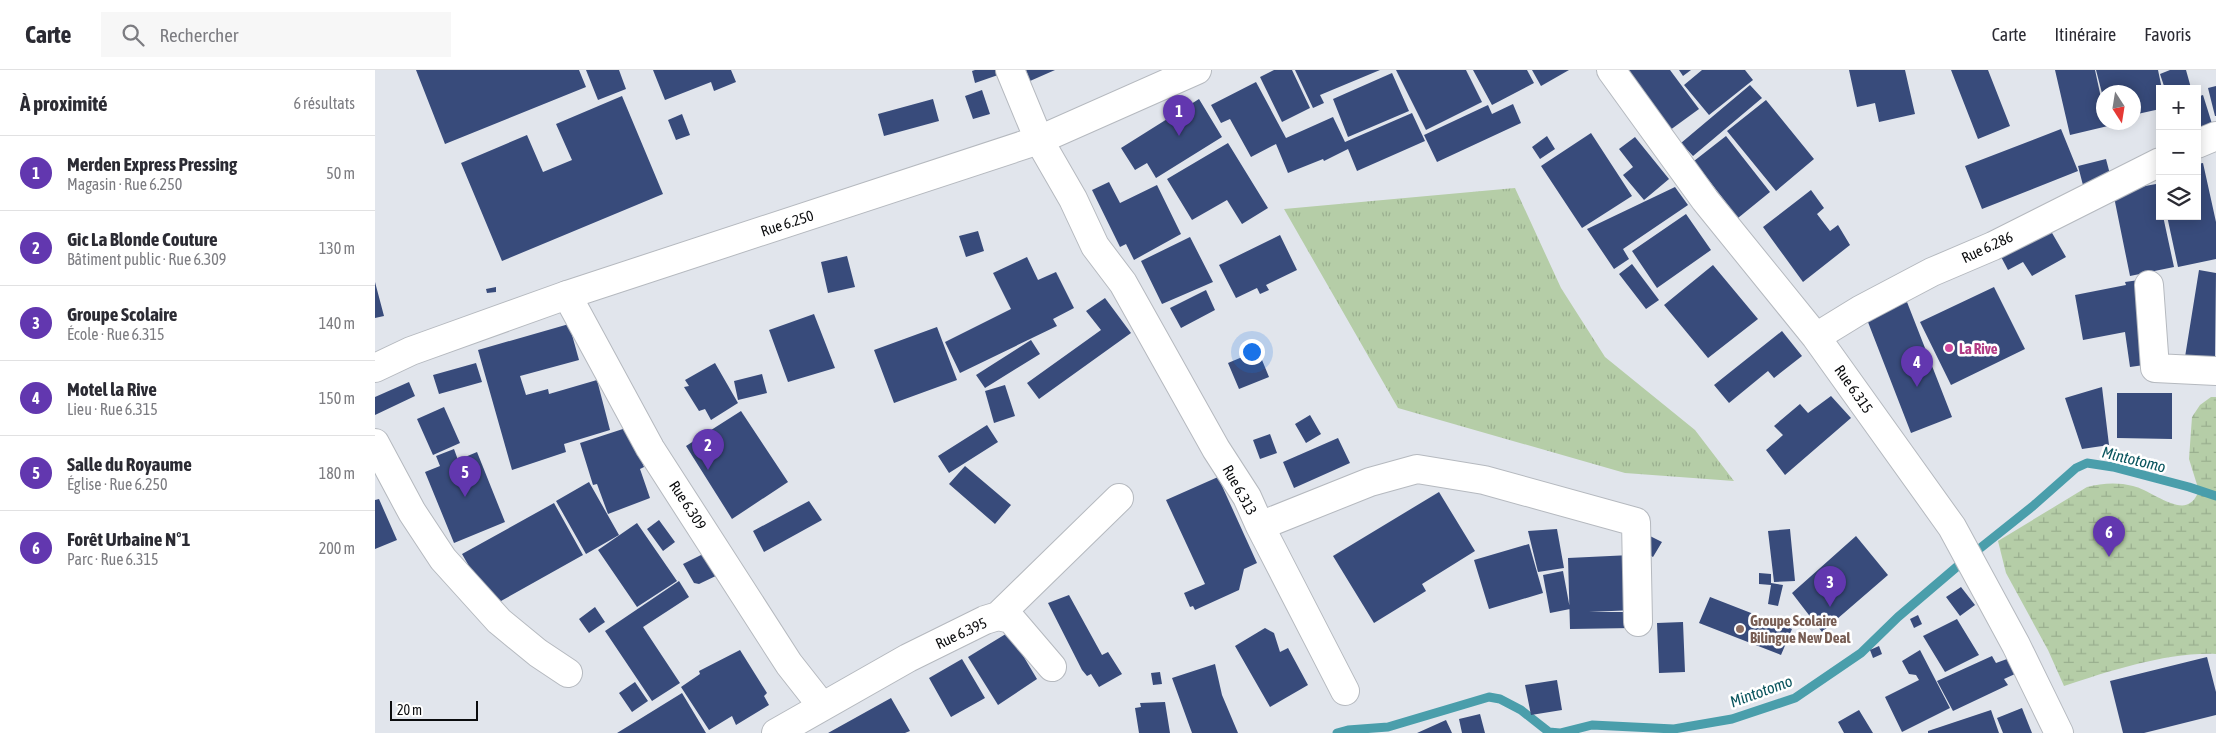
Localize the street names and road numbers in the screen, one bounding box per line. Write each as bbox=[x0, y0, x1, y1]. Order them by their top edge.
street label: Rue 6.250 bbox=[758, 206, 816, 240]
street label: Rue 6.286 bbox=[1959, 228, 2015, 266]
street label: Rue 6.315 bbox=[1831, 362, 1877, 416]
street label: Rue 6.313 bbox=[1219, 462, 1261, 518]
street label: Rue 6.309 bbox=[666, 478, 710, 532]
street label: Rue 6.395 bbox=[933, 614, 989, 652]

